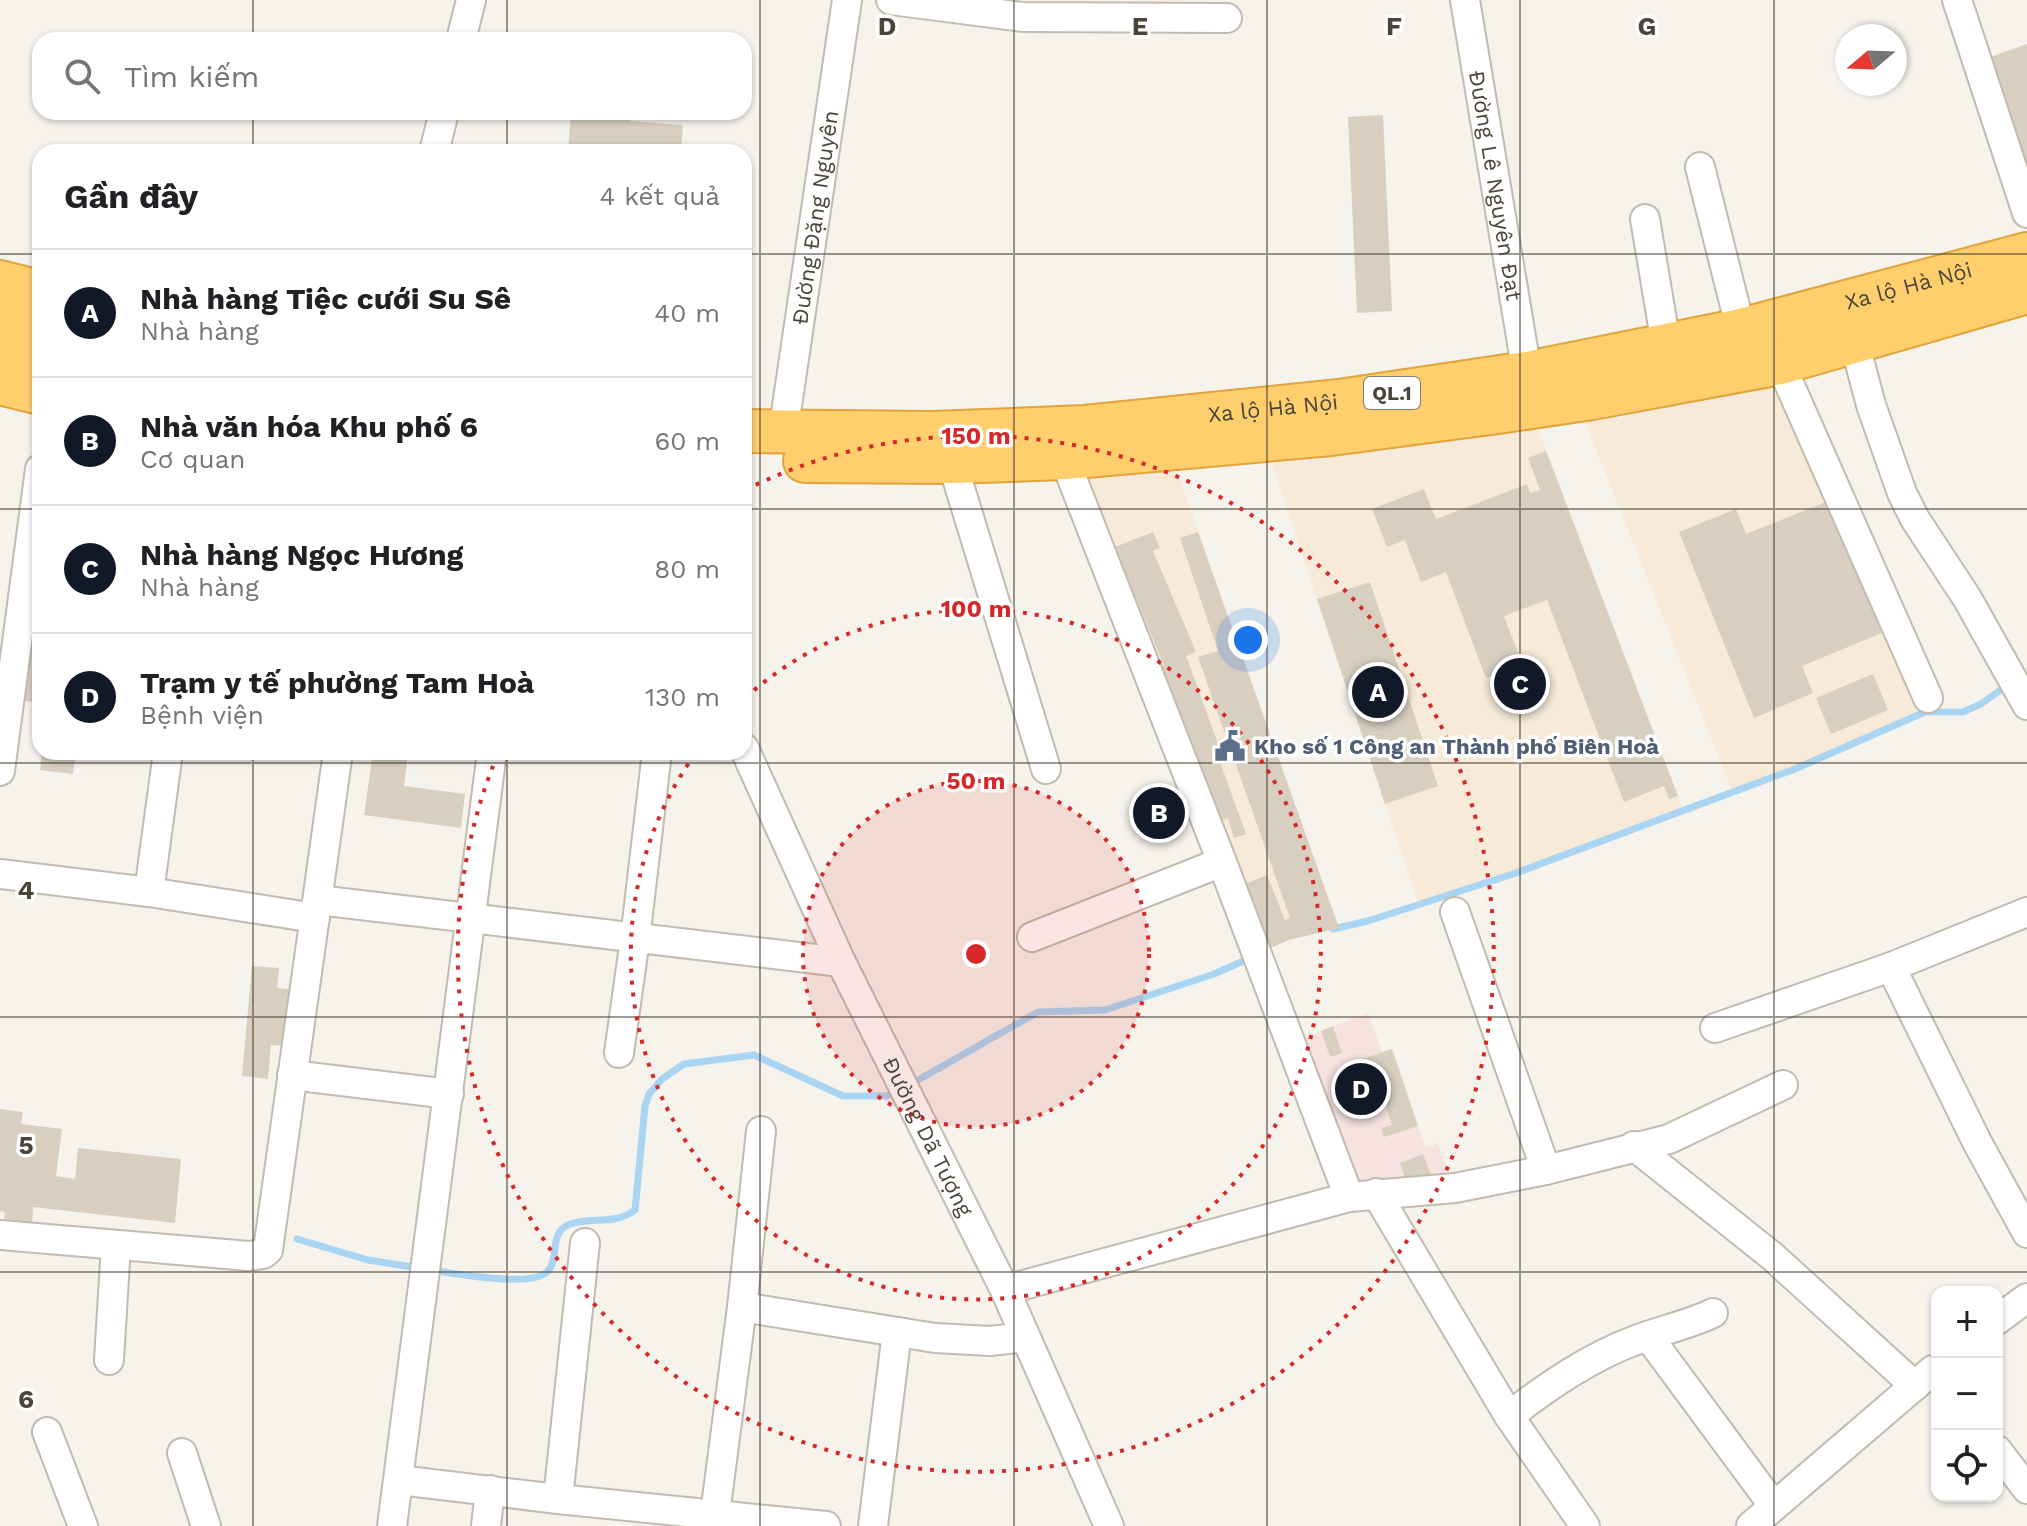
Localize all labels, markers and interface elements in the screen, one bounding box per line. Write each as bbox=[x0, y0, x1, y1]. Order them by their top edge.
text: D bbox=[878, 11, 896, 41]
text: E bbox=[1132, 11, 1148, 41]
text: F bbox=[1386, 11, 1402, 41]
text: G bbox=[1638, 11, 1656, 41]
north arrow bbox=[1835, 24, 1907, 96]
search box bbox=[32, 32, 752, 120]
icon: search bbox=[60, 54, 104, 98]
text: Tìm kiếm bbox=[124, 59, 259, 94]
street label: Đường Lê Nguyên Đạt bbox=[1464, 69, 1527, 302]
street label: Đường Đặng Nguyên bbox=[787, 109, 843, 326]
text: Gần đây bbox=[64, 176, 198, 216]
text: 4 kết quả bbox=[600, 181, 720, 211]
street label: Xa lộ Hà Nội bbox=[1842, 257, 1975, 314]
text: Nhà hàng Tiệc cưới Su Sê bbox=[140, 281, 511, 316]
text: A bbox=[81, 298, 99, 328]
text: 40 m bbox=[654, 298, 720, 328]
text: Nhà hàng bbox=[140, 316, 259, 346]
road number: QL.1 bbox=[1364, 377, 1420, 409]
street label: Xa lộ Hà Nội bbox=[1207, 389, 1339, 427]
text: Nhà văn hóa Khu phố 6 bbox=[140, 409, 478, 444]
text: 150 m bbox=[941, 422, 1011, 450]
text: B bbox=[81, 426, 99, 456]
text: 60 m bbox=[654, 426, 720, 456]
text: Cơ quan bbox=[140, 444, 245, 474]
text: Nhà hàng Ngọc Hương bbox=[140, 537, 463, 572]
text: C bbox=[81, 554, 99, 584]
text: 80 m bbox=[654, 554, 720, 584]
text: Nhà hàng bbox=[140, 572, 259, 602]
text: 100 m bbox=[941, 595, 1011, 623]
your location bbox=[1228, 620, 1268, 660]
pin: C bbox=[1494, 654, 1546, 714]
pin: A bbox=[1352, 662, 1404, 722]
text: Trạm y tế phường Tam Hoà bbox=[140, 665, 534, 700]
text: D bbox=[81, 682, 99, 712]
text: 130 m bbox=[645, 682, 720, 712]
text: Bệnh viện bbox=[140, 700, 264, 730]
public building icon: Kho số 1 Công an Thành phố Biên Hoà bbox=[1213, 729, 1247, 763]
place label: Kho số 1 Công an Thành phố Biên Hoà bbox=[1254, 734, 1659, 759]
text: 50 m bbox=[947, 767, 1005, 795]
pin: B bbox=[1133, 783, 1185, 843]
text: 4 bbox=[18, 875, 35, 905]
centre of rings bbox=[962, 940, 990, 968]
street label: Đường Dã Tượng bbox=[878, 1053, 979, 1220]
pin: D bbox=[1335, 1059, 1387, 1119]
text: 5 bbox=[18, 1130, 34, 1160]
map controls bbox=[1931, 1286, 2003, 1502]
button: + bbox=[1931, 1286, 2003, 1358]
button: − bbox=[1931, 1358, 2003, 1430]
text: 6 bbox=[18, 1384, 34, 1414]
button: locate bbox=[1931, 1430, 2003, 1502]

